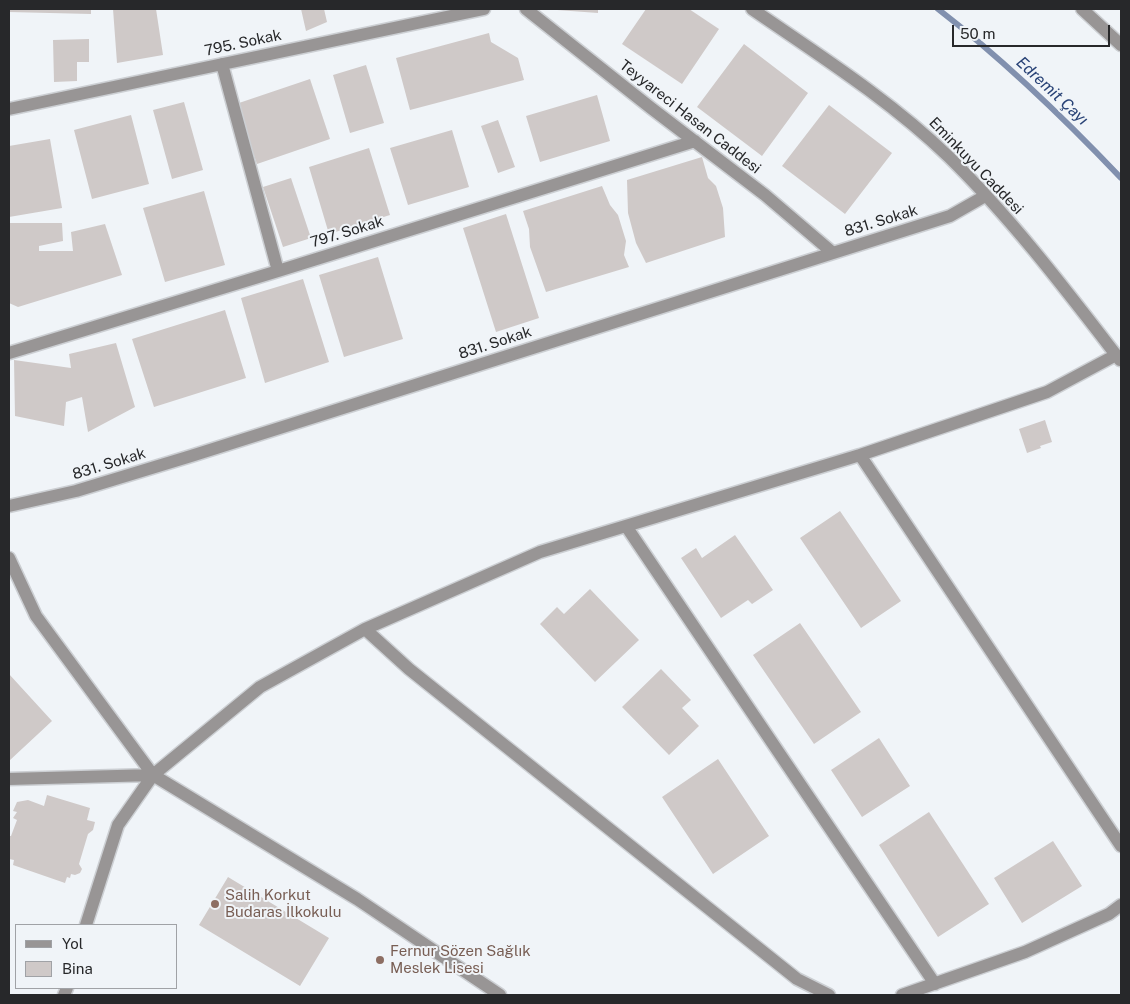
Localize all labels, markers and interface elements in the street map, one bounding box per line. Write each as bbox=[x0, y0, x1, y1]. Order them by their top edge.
scale bar bbox=[955, 15, 1112, 47]
text: 50 m bbox=[960, 25, 995, 42]
street label: 795. Sokak bbox=[203, 26, 283, 60]
water label: Edremit Çayı bbox=[1012, 53, 1092, 129]
street label: Teyyareci Hasan Caddesi bbox=[616, 56, 764, 178]
street label: Eminkuyu Caddesi bbox=[925, 114, 1027, 218]
street label: 831. Sokak bbox=[842, 201, 920, 241]
street label: 797. Sokak bbox=[308, 212, 386, 252]
street label: 831. Sokak bbox=[456, 323, 534, 363]
street label: 831. Sokak bbox=[70, 444, 148, 484]
place label: Salih Korkut Budaras İlkokulu bbox=[225, 886, 341, 921]
marker: Salih Korkut Budaras İlkokulu bbox=[209, 898, 221, 910]
legend bbox=[15, 924, 178, 989]
text: Yol bbox=[62, 935, 83, 952]
place label: Fernur Sözen Sağlık Meslek Lisesi bbox=[390, 942, 531, 977]
marker: Fernur Sözen Sağlık Meslek Lisesi bbox=[374, 954, 386, 966]
text: Bina bbox=[62, 960, 93, 977]

